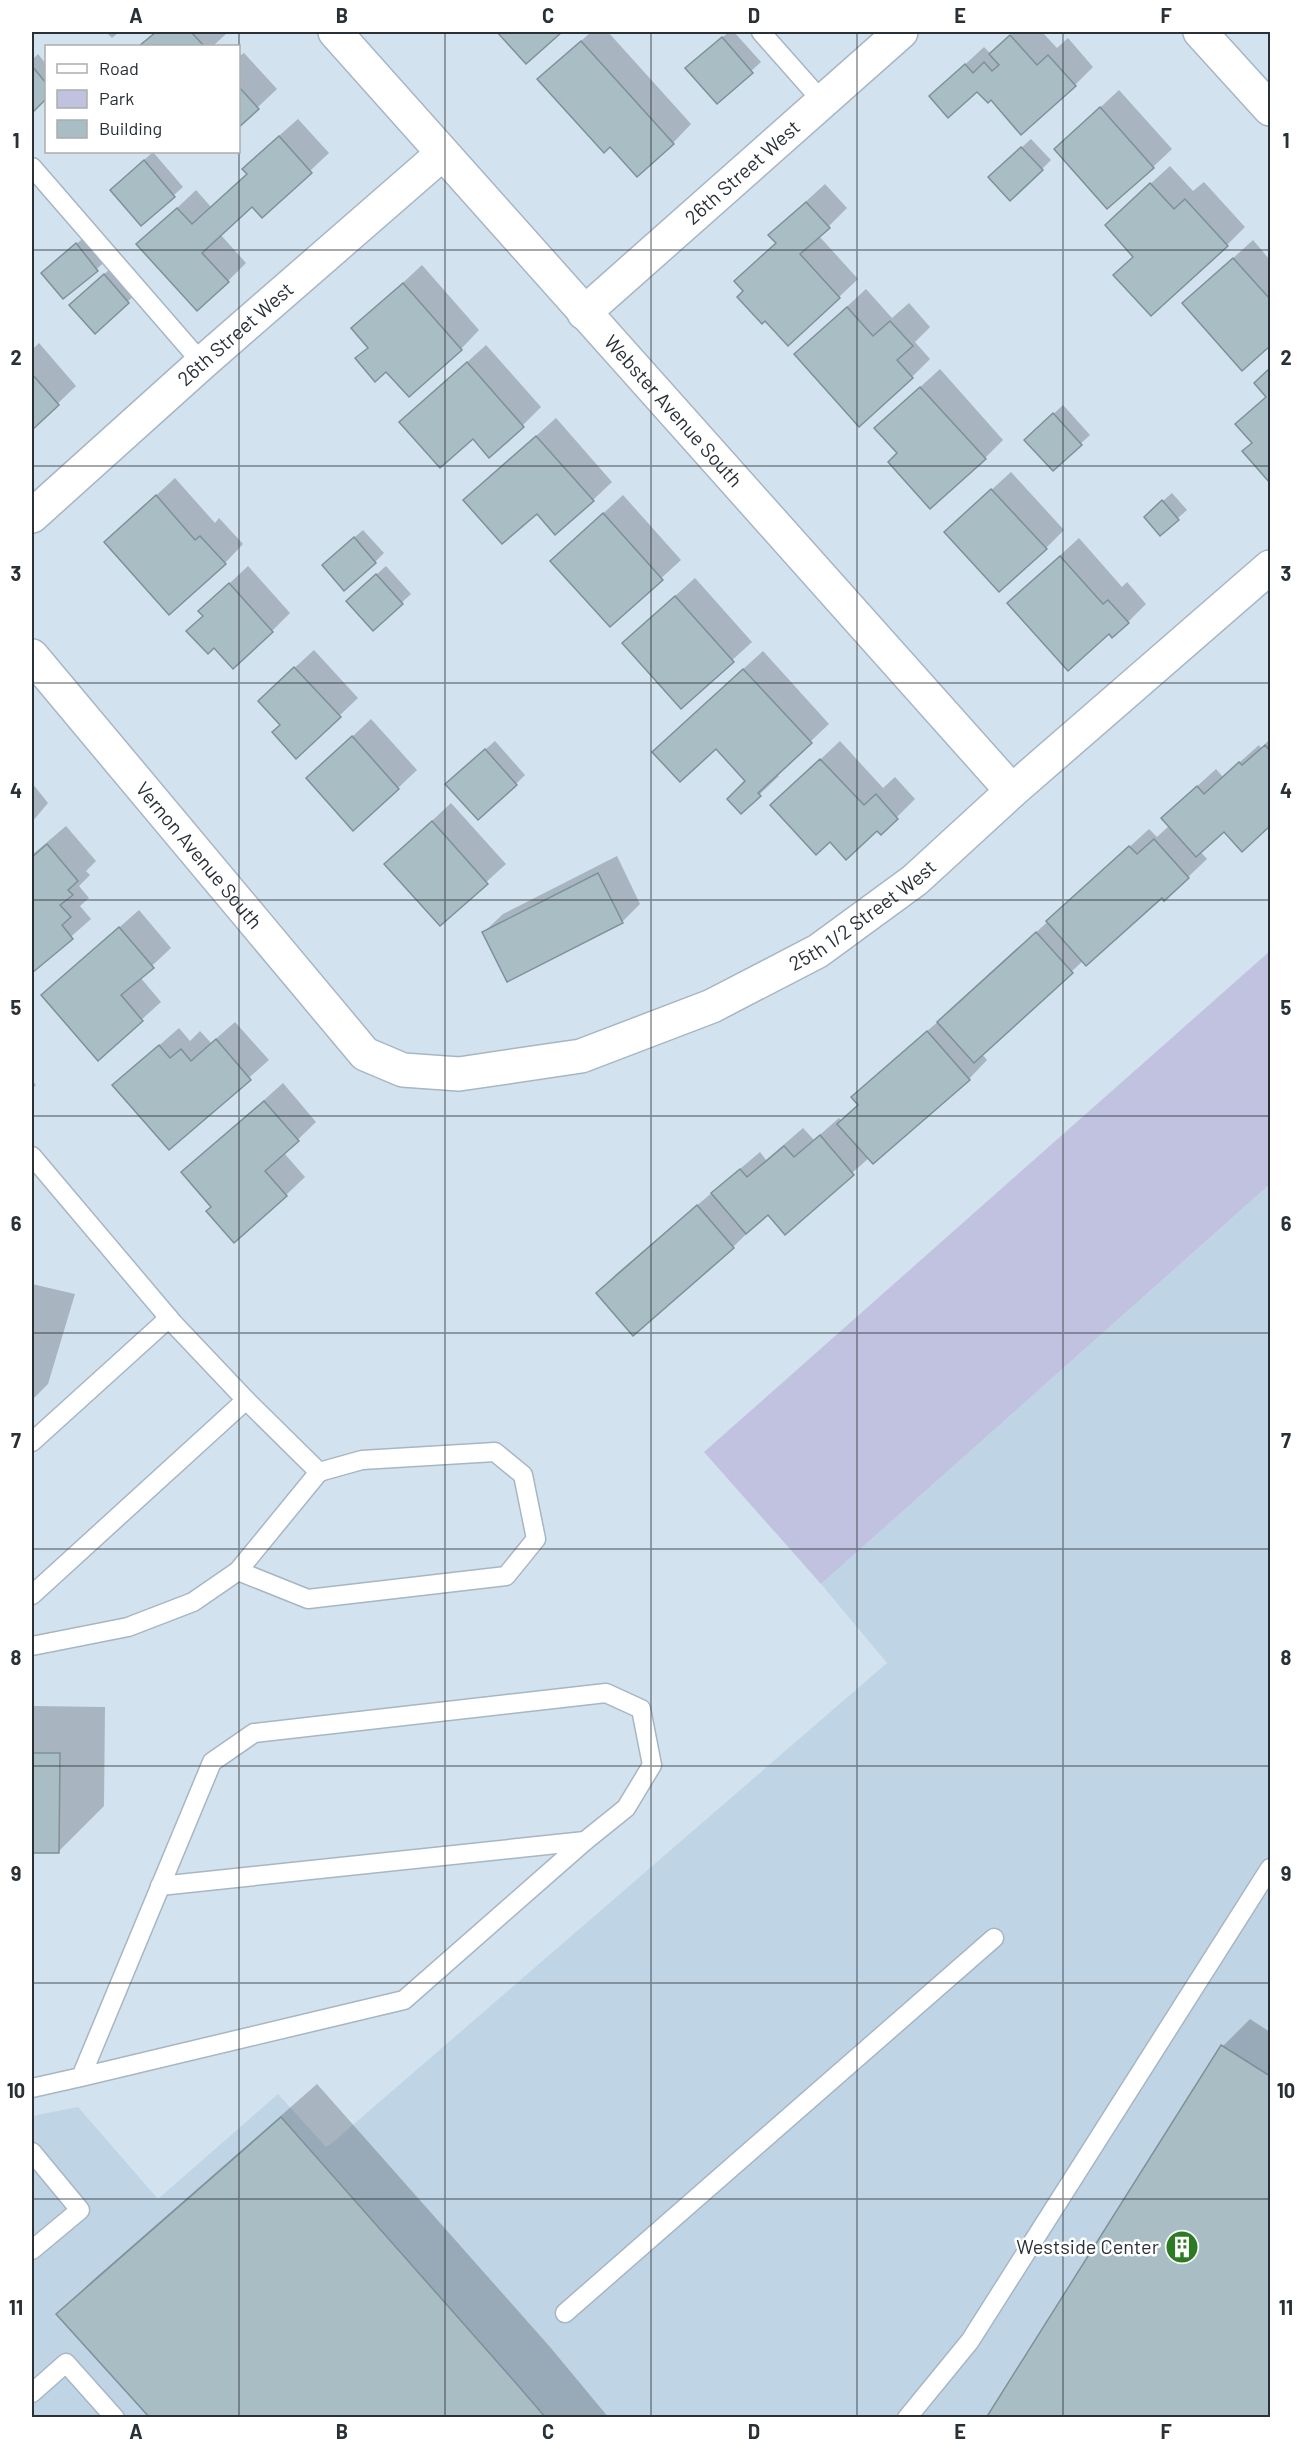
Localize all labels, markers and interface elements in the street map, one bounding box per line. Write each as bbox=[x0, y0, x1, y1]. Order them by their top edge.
text: A bbox=[129, 3, 143, 27]
text: B bbox=[336, 3, 348, 27]
text: C bbox=[542, 3, 554, 27]
text: D bbox=[748, 3, 760, 27]
text: E bbox=[954, 3, 966, 27]
text: F bbox=[1160, 3, 1172, 27]
legend bbox=[45, 45, 240, 153]
text: Road bbox=[99, 57, 139, 79]
text: Park bbox=[99, 87, 134, 109]
street label: 26th Street West bbox=[679, 114, 804, 229]
text: Building bbox=[99, 117, 162, 139]
text: 1 bbox=[12, 128, 20, 152]
text: 1 bbox=[1282, 128, 1290, 152]
street label: 26th Street West bbox=[172, 276, 298, 390]
street label: Webster Avenue South bbox=[600, 329, 748, 491]
text: 2 bbox=[10, 345, 22, 369]
text: 2 bbox=[1280, 345, 1292, 369]
text: 3 bbox=[11, 561, 21, 585]
text: 3 bbox=[1281, 561, 1291, 585]
street label: Vernon Avenue South bbox=[131, 776, 268, 933]
text: 4 bbox=[10, 778, 22, 802]
text: 4 bbox=[1280, 778, 1292, 802]
street label: 25th 1/2 Street West bbox=[785, 854, 940, 975]
text: 5 bbox=[11, 995, 22, 1019]
text: 5 bbox=[1281, 995, 1292, 1019]
text: 6 bbox=[11, 1211, 22, 1235]
text: 6 bbox=[1281, 1211, 1292, 1235]
text: 7 bbox=[11, 1428, 21, 1452]
text: 7 bbox=[1281, 1428, 1291, 1452]
text: 8 bbox=[11, 1645, 22, 1669]
text: 8 bbox=[1281, 1645, 1292, 1669]
text: 9 bbox=[11, 1861, 21, 1885]
text: 9 bbox=[1281, 1861, 1291, 1885]
text: 10 bbox=[7, 2078, 25, 2102]
text: 10 bbox=[1277, 2078, 1295, 2102]
building icon: Westside Center bbox=[1164, 2229, 1200, 2265]
place label: Westside Center bbox=[1016, 2234, 1159, 2258]
text: 11 bbox=[9, 2295, 23, 2319]
text: 11 bbox=[1279, 2295, 1293, 2319]
text: A bbox=[129, 2419, 143, 2443]
text: B bbox=[336, 2419, 348, 2443]
text: C bbox=[542, 2419, 554, 2443]
text: D bbox=[748, 2419, 760, 2443]
text: E bbox=[954, 2419, 966, 2443]
text: F bbox=[1160, 2419, 1172, 2443]

